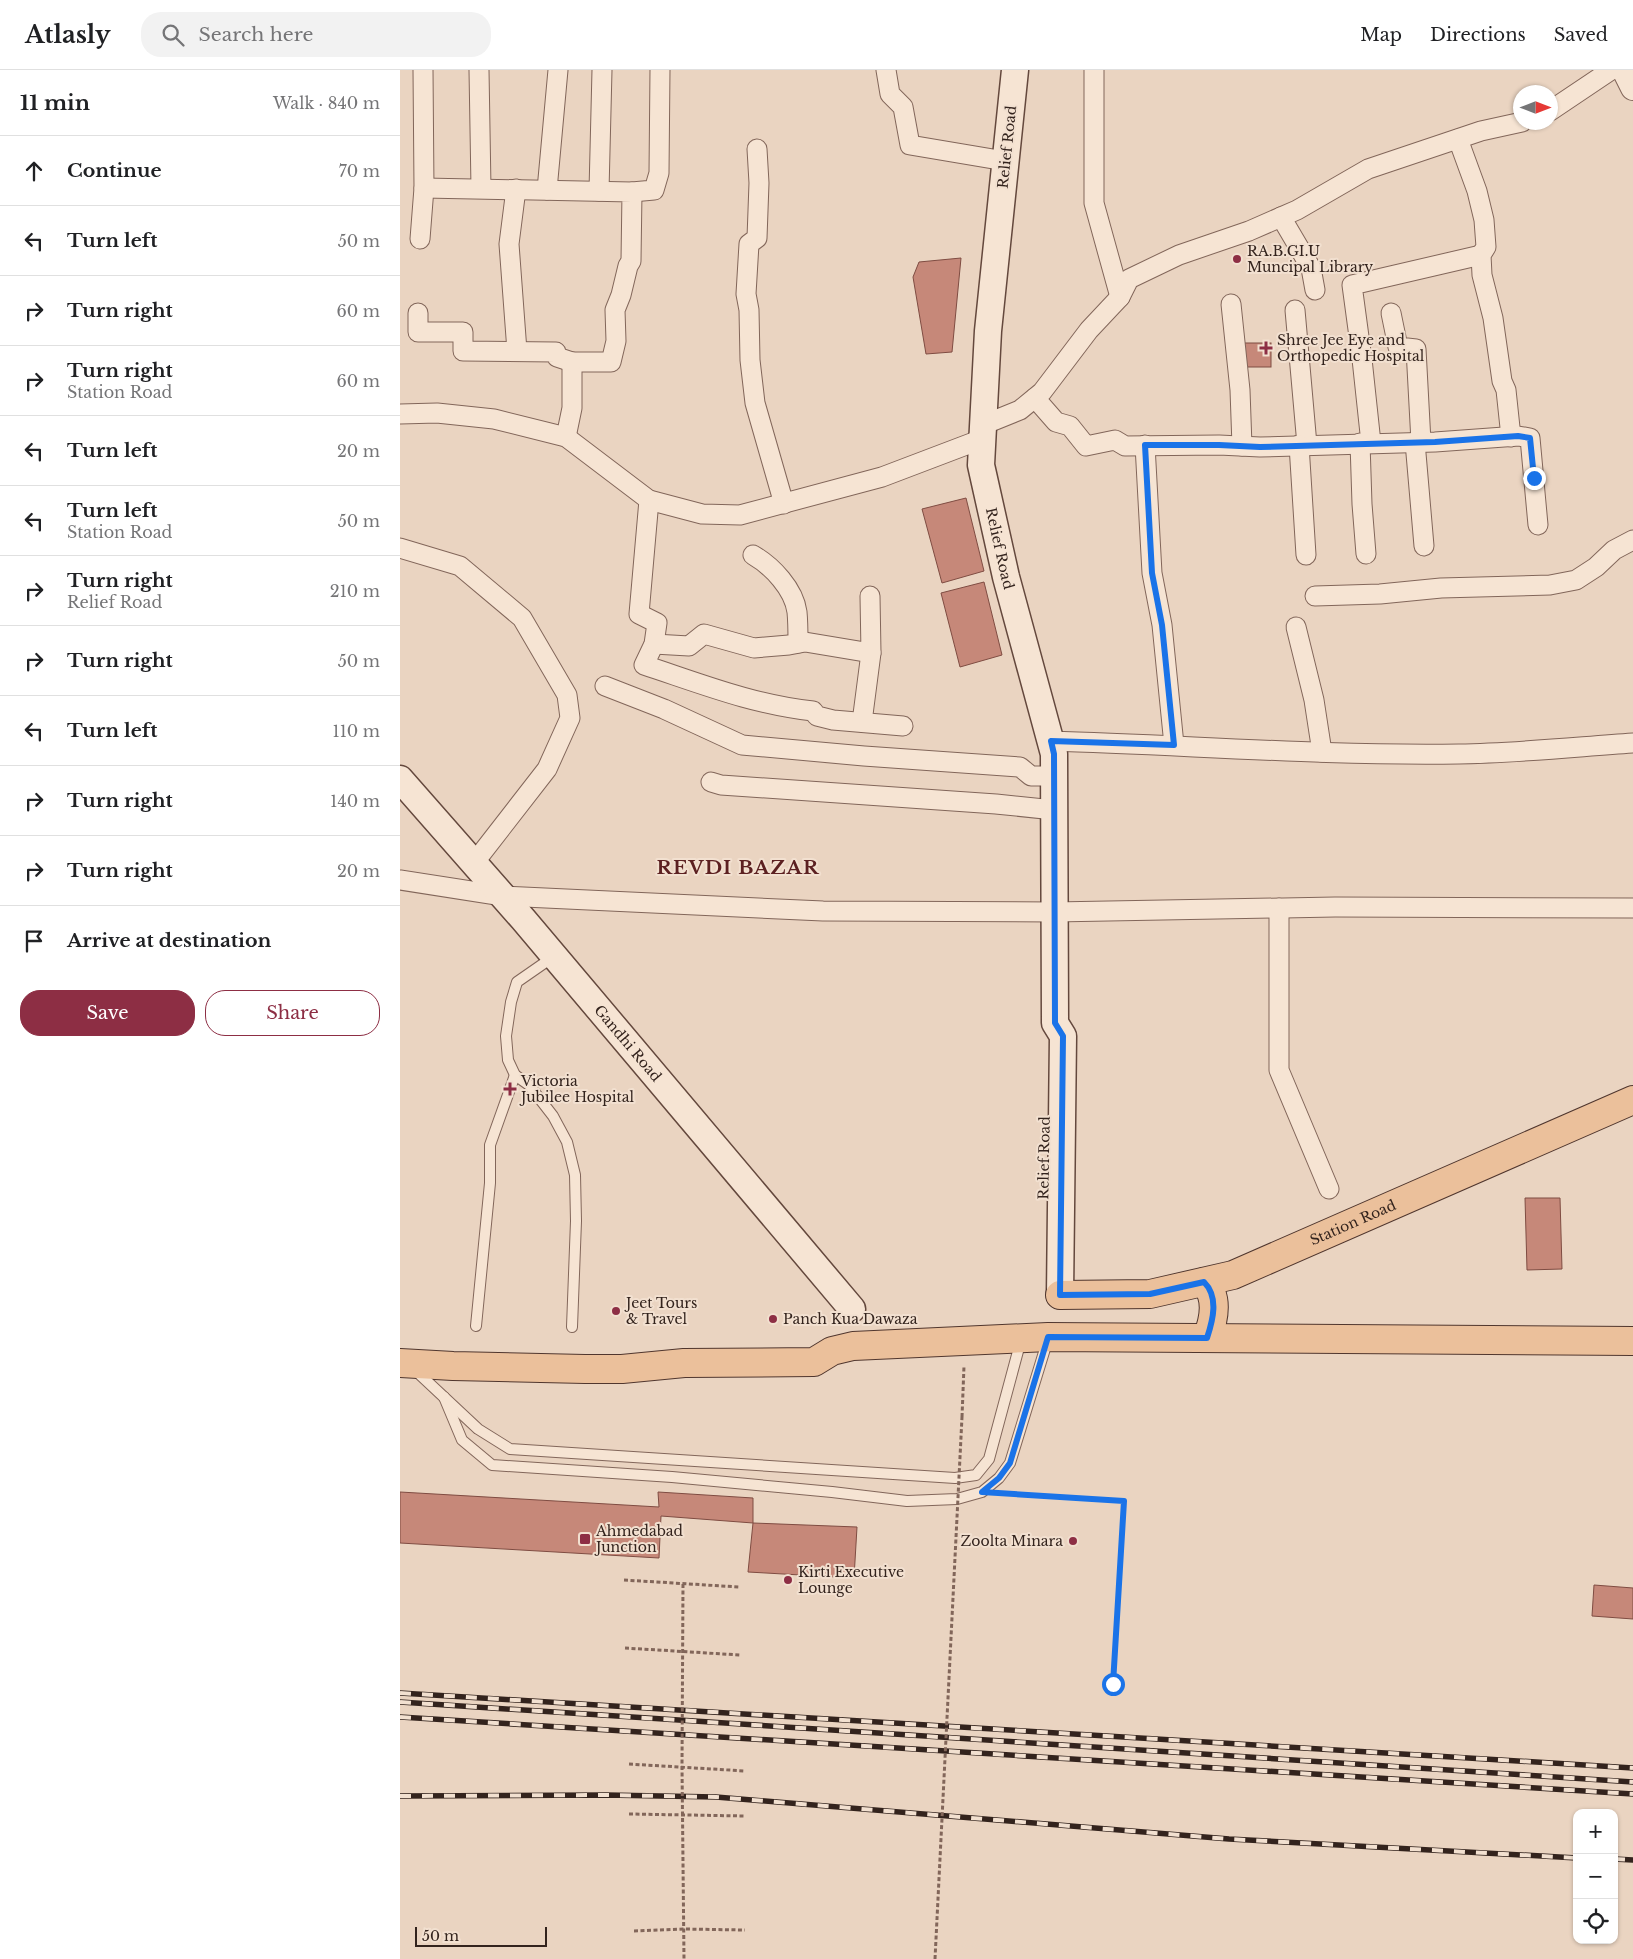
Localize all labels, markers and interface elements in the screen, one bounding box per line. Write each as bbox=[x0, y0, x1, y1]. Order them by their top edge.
search box bbox=[141, 12, 491, 57]
text: Atlasly bbox=[25, 20, 111, 49]
icon: search bbox=[159, 21, 187, 49]
text: Search here bbox=[199, 23, 314, 46]
text: Map bbox=[1360, 24, 1402, 46]
text: Directions bbox=[1430, 24, 1526, 46]
text: Saved bbox=[1554, 24, 1608, 46]
north arrow bbox=[1513, 85, 1558, 130]
text: 11 min bbox=[20, 90, 90, 116]
text: Walk · 840 m bbox=[273, 93, 380, 113]
street label: Relief Road bbox=[994, 104, 1020, 189]
icon: ahead bbox=[20, 157, 48, 185]
text: Continue bbox=[67, 159, 162, 182]
text: 70 m bbox=[339, 161, 380, 181]
icon: left bbox=[20, 227, 48, 255]
text: Turn left bbox=[67, 229, 158, 252]
text: 50 m bbox=[338, 231, 380, 251]
place label: RA.B.GI.U Muncipal Library bbox=[1247, 242, 1373, 276]
marker: RA.B.GI.U Muncipal Library bbox=[1231, 253, 1243, 265]
icon: right bbox=[20, 297, 48, 325]
text: Turn right bbox=[67, 299, 173, 322]
text: 60 m bbox=[337, 301, 380, 321]
place label: Shree Jee Eye and Orthopedic Hospital bbox=[1277, 331, 1425, 365]
marker: Shree Jee Eye and Orthopedic Hospital bbox=[1259, 341, 1273, 355]
text: Turn right bbox=[67, 359, 173, 382]
icon: right bbox=[20, 367, 48, 395]
text: 60 m bbox=[337, 371, 380, 391]
text: Station Road bbox=[67, 382, 172, 402]
icon: left bbox=[20, 437, 48, 465]
text: Turn left bbox=[67, 439, 158, 462]
text: 20 m bbox=[337, 441, 380, 461]
route end bbox=[1523, 467, 1546, 490]
text: Turn left bbox=[67, 499, 158, 522]
street label: Relief Road bbox=[982, 506, 1018, 592]
icon: left bbox=[20, 507, 48, 535]
text: 50 m bbox=[338, 511, 380, 531]
text: Station Road bbox=[67, 522, 172, 542]
text: Turn right bbox=[67, 569, 173, 592]
icon: right bbox=[20, 577, 48, 605]
text: 210 m bbox=[330, 581, 380, 601]
text: Relief Road bbox=[67, 592, 162, 612]
icon: right bbox=[20, 647, 48, 675]
text: Turn right bbox=[67, 649, 173, 672]
text: 50 m bbox=[338, 651, 380, 671]
icon: left bbox=[20, 717, 48, 745]
text: Turn left bbox=[67, 719, 158, 742]
text: 110 m bbox=[333, 721, 380, 741]
icon: right bbox=[20, 787, 48, 815]
text: Turn right bbox=[67, 789, 173, 812]
text: 140 m bbox=[330, 791, 380, 811]
district label: REVDI BAZAR bbox=[657, 856, 820, 879]
icon: right bbox=[20, 857, 48, 885]
text: Turn right bbox=[67, 859, 173, 882]
text: 20 m bbox=[337, 861, 380, 881]
icon: arrive bbox=[20, 927, 48, 955]
text: Arrive at destination bbox=[67, 929, 271, 952]
button: Save bbox=[20, 990, 195, 1036]
button: Share bbox=[205, 990, 380, 1036]
street label: Gandhi Road bbox=[590, 1001, 666, 1086]
place label: Victoria Jubilee Hospital bbox=[519, 1072, 635, 1106]
marker: Victoria Jubilee Hospital bbox=[503, 1082, 517, 1096]
street label: Relief Road bbox=[1034, 1116, 1054, 1200]
street label: Station Road bbox=[1307, 1196, 1399, 1249]
place label: Jeet Tours & Travel bbox=[624, 1294, 697, 1328]
marker: Jeet Tours & Travel bbox=[610, 1305, 622, 1317]
place label: Panch Kua Dawaza bbox=[783, 1310, 918, 1328]
marker: Panch Kua Dawaza bbox=[767, 1313, 779, 1325]
place label: Ahmedabad Junction bbox=[594, 1522, 684, 1556]
marker: Ahmedabad Junction bbox=[578, 1532, 592, 1546]
place label: Zoolta Minara bbox=[961, 1532, 1063, 1550]
marker: Zoolta Minara bbox=[1067, 1535, 1079, 1547]
place label: Kirti Executive Lounge bbox=[798, 1563, 904, 1597]
marker: Kirti Executive Lounge bbox=[782, 1574, 794, 1586]
route start bbox=[1102, 1673, 1125, 1696]
map controls bbox=[1573, 1809, 1618, 1944]
button: + bbox=[1573, 1809, 1618, 1854]
button: − bbox=[1573, 1854, 1618, 1899]
button: locate bbox=[1573, 1899, 1618, 1944]
scale bar bbox=[415, 1924, 548, 1947]
text: 50 m bbox=[422, 1927, 459, 1945]

